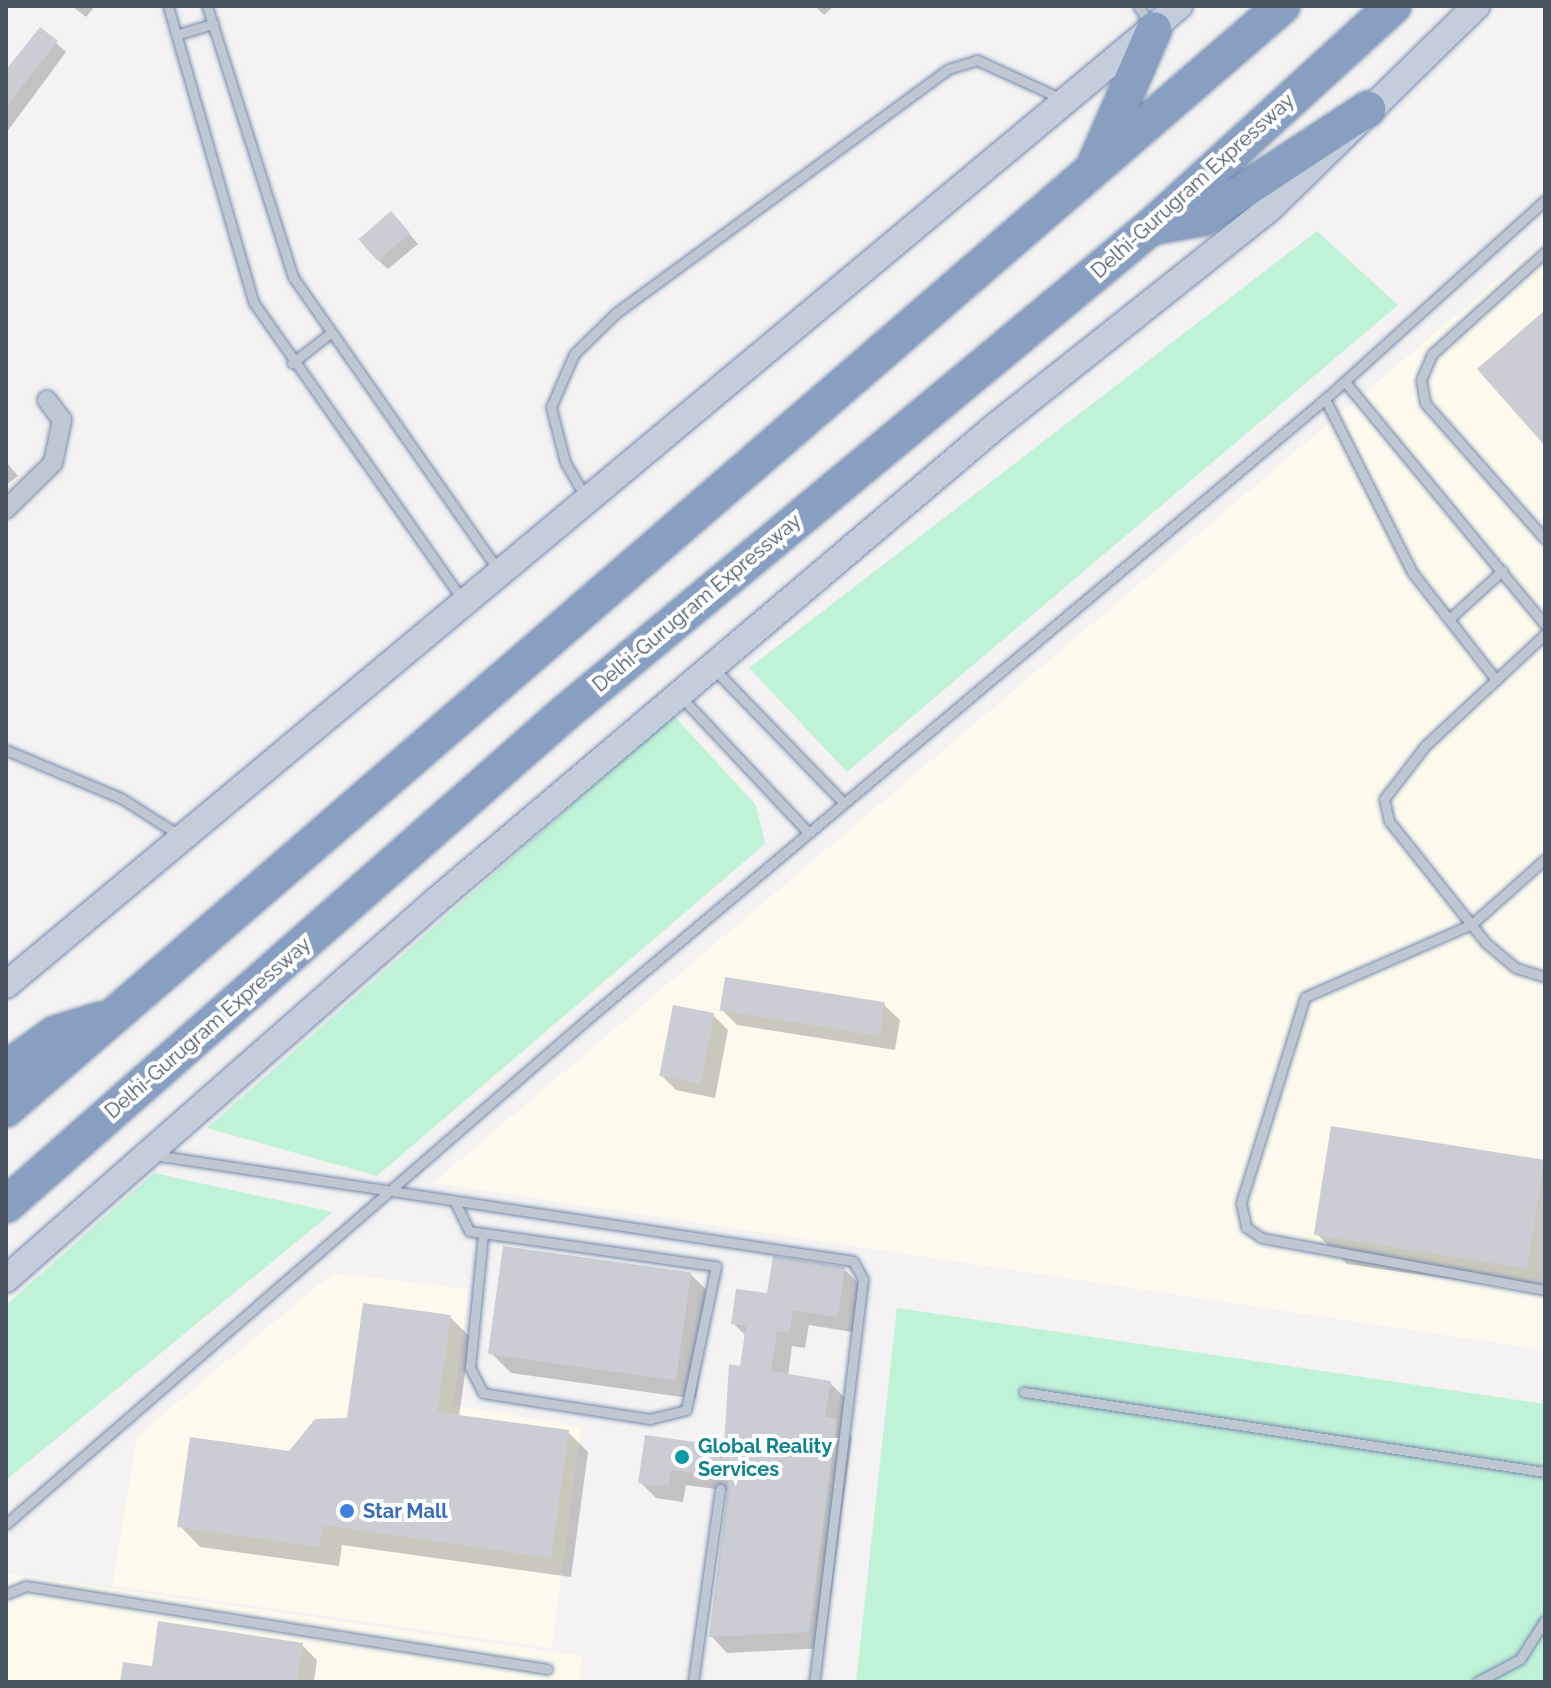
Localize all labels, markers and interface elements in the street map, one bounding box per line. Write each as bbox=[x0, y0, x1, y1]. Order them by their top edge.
street label: Delhi-Gurugram Expressway bbox=[1087, 89, 1299, 283]
street label: Delhi-Gurugram Expressway bbox=[588, 509, 806, 697]
street label: Delhi-Gurugram Expressway bbox=[100, 932, 316, 1124]
place label: Global Reality Services bbox=[698, 1434, 833, 1481]
marker: Global Reality Services bbox=[673, 1448, 691, 1466]
place label: Star Mall bbox=[363, 1499, 448, 1523]
marker: Star Mall bbox=[338, 1502, 356, 1520]

